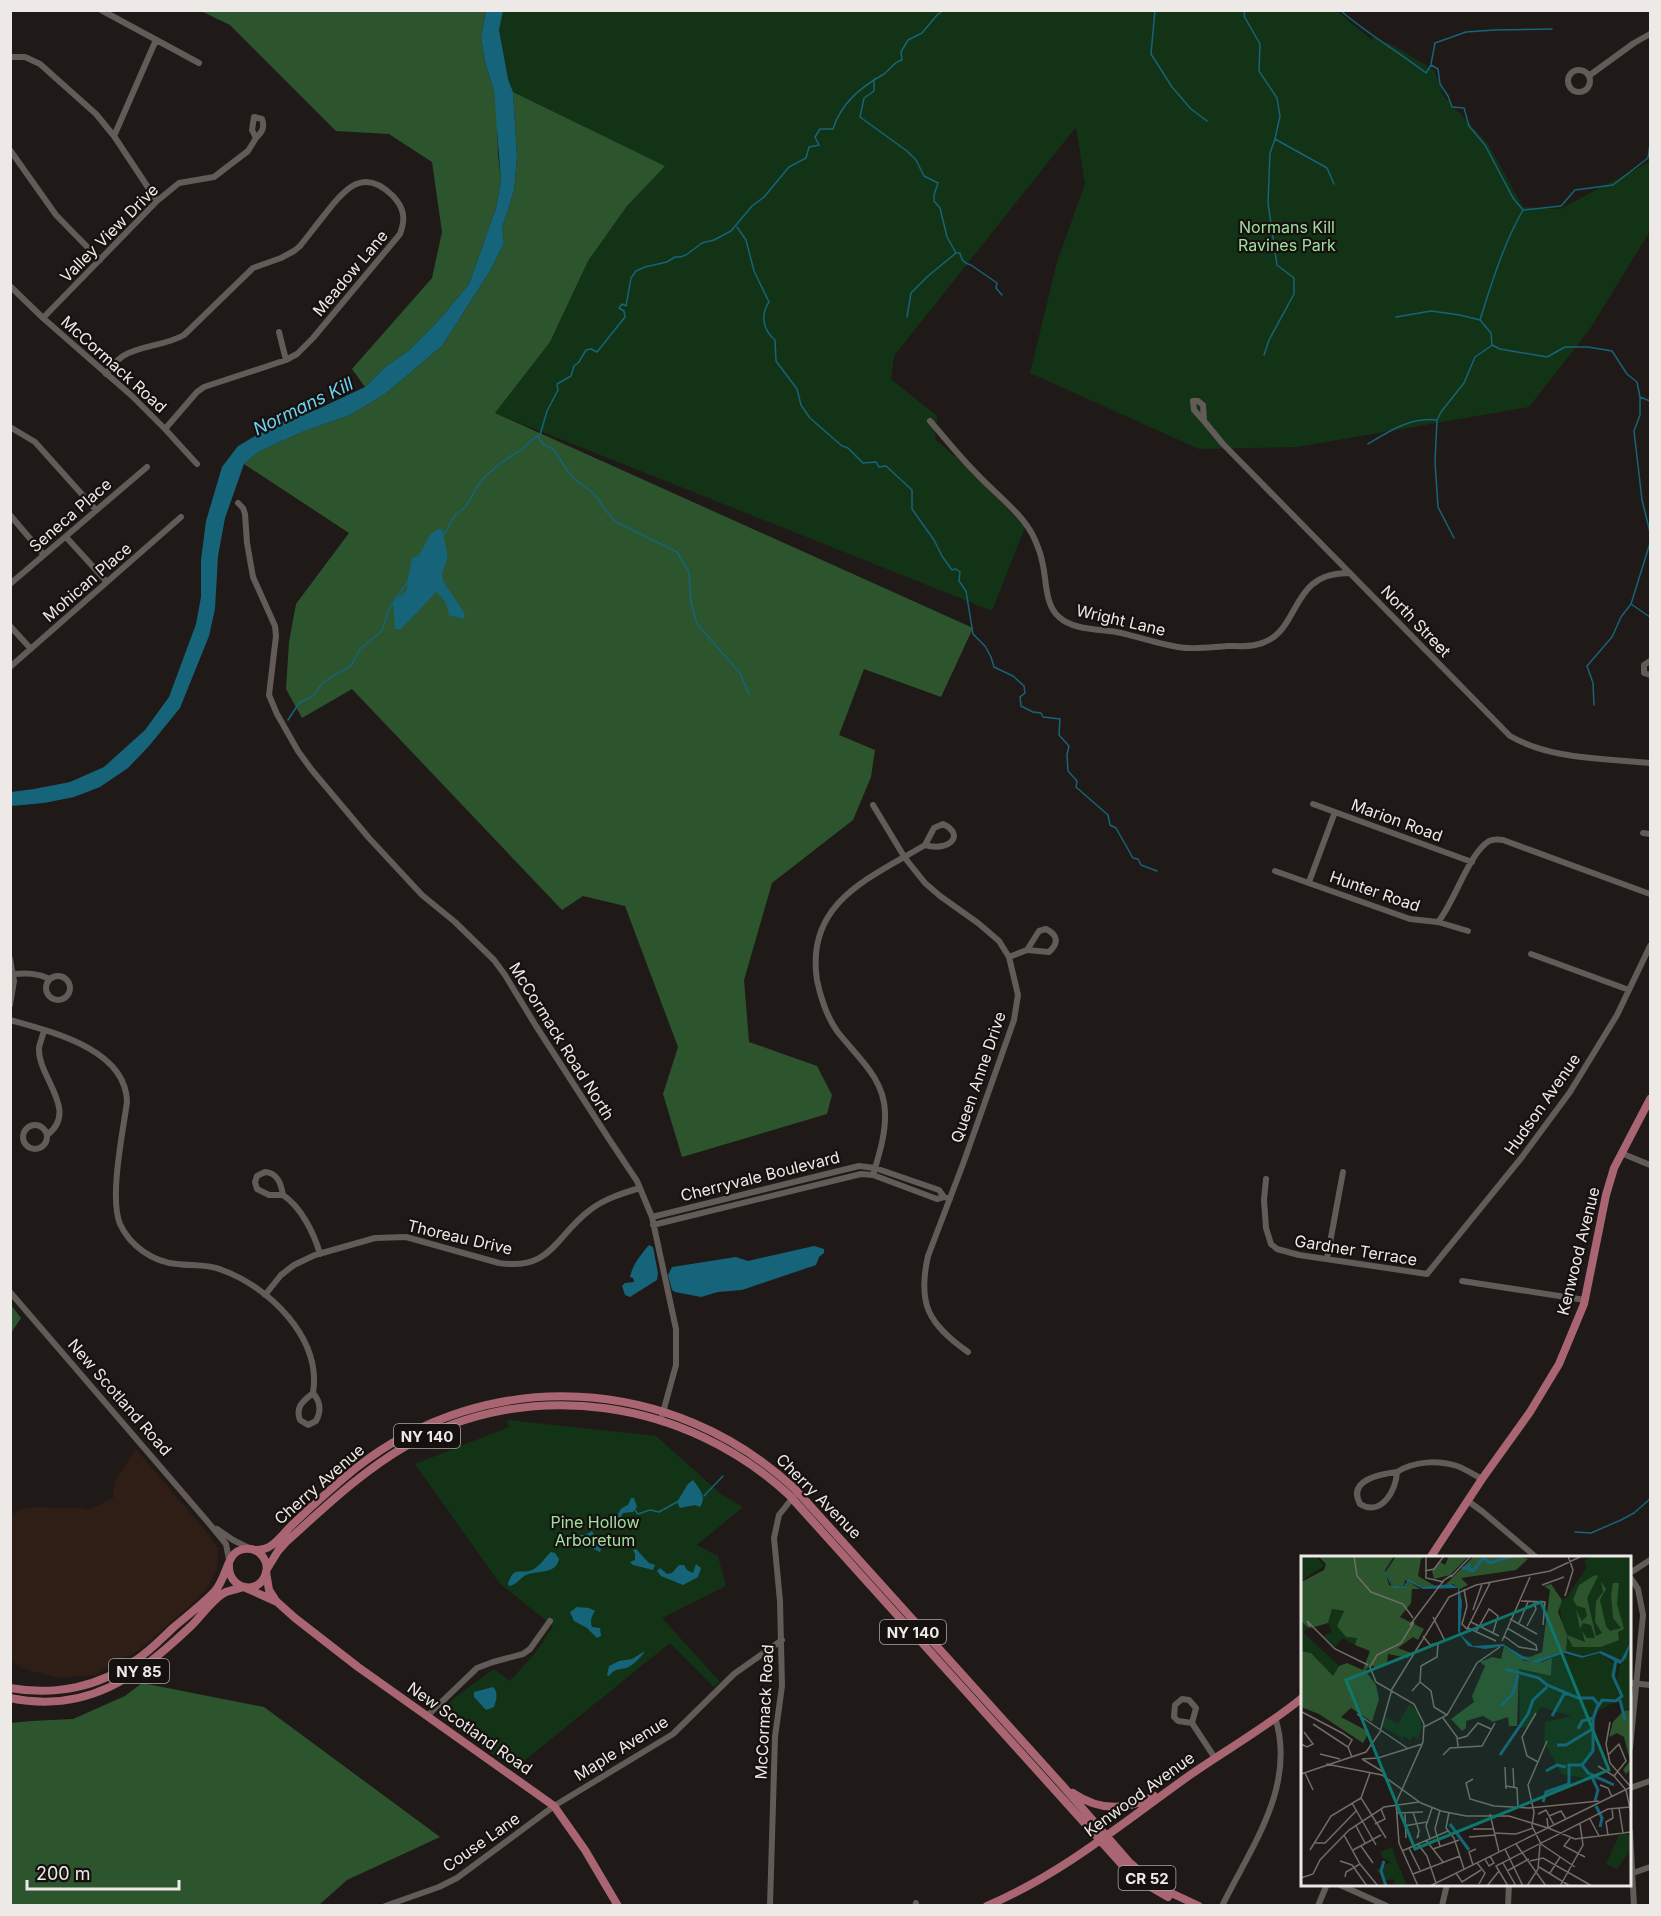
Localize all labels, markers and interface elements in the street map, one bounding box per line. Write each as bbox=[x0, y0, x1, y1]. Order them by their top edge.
street label: Valley View Drive bbox=[56, 180, 162, 286]
park label: Normans Kill Ravines Park bbox=[1238, 217, 1336, 255]
street label: Meadow Lane bbox=[308, 226, 392, 320]
street label: McCormack Road bbox=[57, 311, 171, 417]
water label: Normans Kill bbox=[249, 372, 357, 439]
street label: Seneca Place bbox=[25, 474, 115, 556]
street label: Mohican Place bbox=[38, 538, 136, 626]
street label: North Street bbox=[1377, 581, 1455, 661]
street label: Wright Lane bbox=[1074, 600, 1168, 640]
street label: Marion Road bbox=[1349, 794, 1445, 846]
street label: Hunter Road bbox=[1327, 866, 1423, 916]
street label: McCormack Road North bbox=[505, 958, 619, 1124]
street label: Queen Anne Drive bbox=[946, 1009, 1010, 1145]
street label: Hudson Avenue bbox=[1500, 1049, 1584, 1159]
street label: Cherryvale Boulevard bbox=[678, 1147, 842, 1205]
street label: Kenwood Avenue bbox=[1552, 1185, 1604, 1317]
street label: Thoreau Drive bbox=[405, 1215, 515, 1259]
street label: Gardner Terrace bbox=[1293, 1230, 1419, 1270]
street label: New Scotland Road bbox=[64, 1335, 176, 1459]
road number: NY 140 bbox=[394, 1424, 460, 1448]
street label: Cherry Avenue bbox=[270, 1439, 368, 1529]
street label: Cherry Avenue bbox=[772, 1449, 866, 1543]
park label: Pine Hollow Arboretum bbox=[550, 1512, 640, 1550]
inset map bbox=[1301, 1556, 1631, 1886]
road number: NY 140 bbox=[880, 1620, 946, 1644]
street label: McCormack Road bbox=[750, 1644, 778, 1780]
road number: NY 85 bbox=[109, 1659, 169, 1683]
street label: New Scotland Road bbox=[404, 1677, 536, 1779]
street label: Maple Avenue bbox=[570, 1711, 672, 1785]
street label: Kenwood Avenue bbox=[1080, 1747, 1198, 1841]
street label: Couse Lane bbox=[438, 1808, 524, 1876]
scale bar bbox=[27, 1853, 178, 1891]
text: 200 m bbox=[36, 1863, 91, 1884]
road number: CR 52 bbox=[1118, 1866, 1176, 1890]

